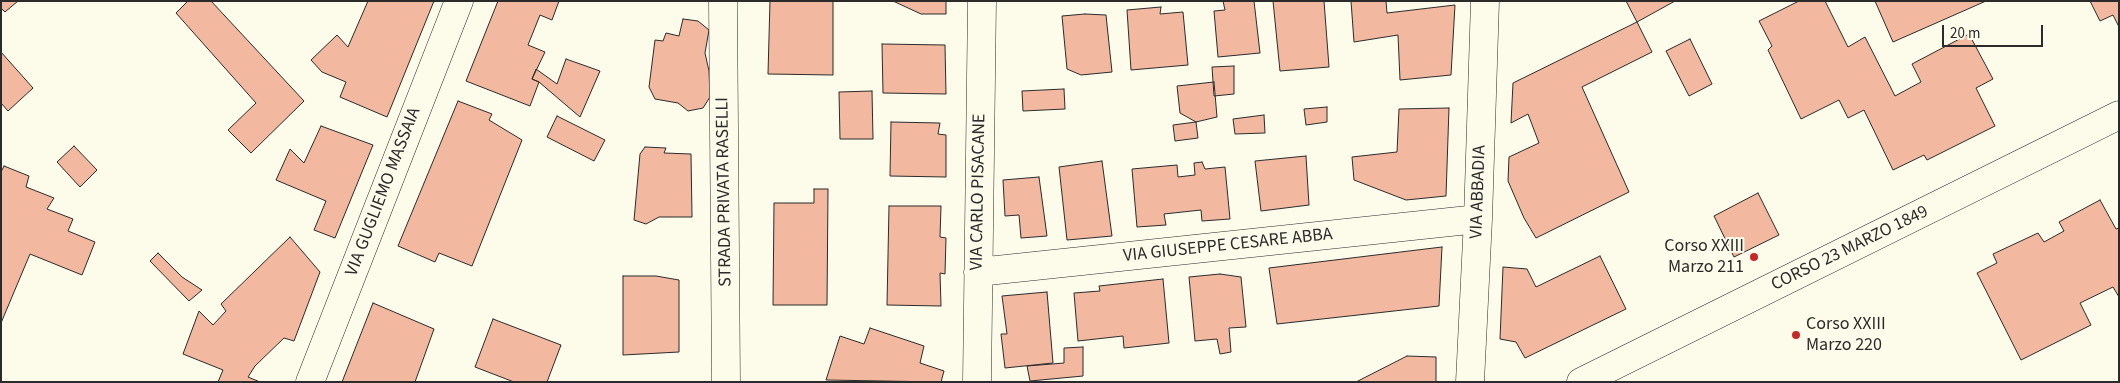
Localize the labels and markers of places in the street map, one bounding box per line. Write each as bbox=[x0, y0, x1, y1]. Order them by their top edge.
place label: Corso XXIII Marzo 211 bbox=[1664, 236, 1744, 278]
marker: Corso XXIII Marzo 211 bbox=[1748, 251, 1760, 263]
place label: Corso XXIII Marzo 220 bbox=[1806, 314, 1886, 356]
marker: Corso XXIII Marzo 220 bbox=[1790, 329, 1802, 341]

